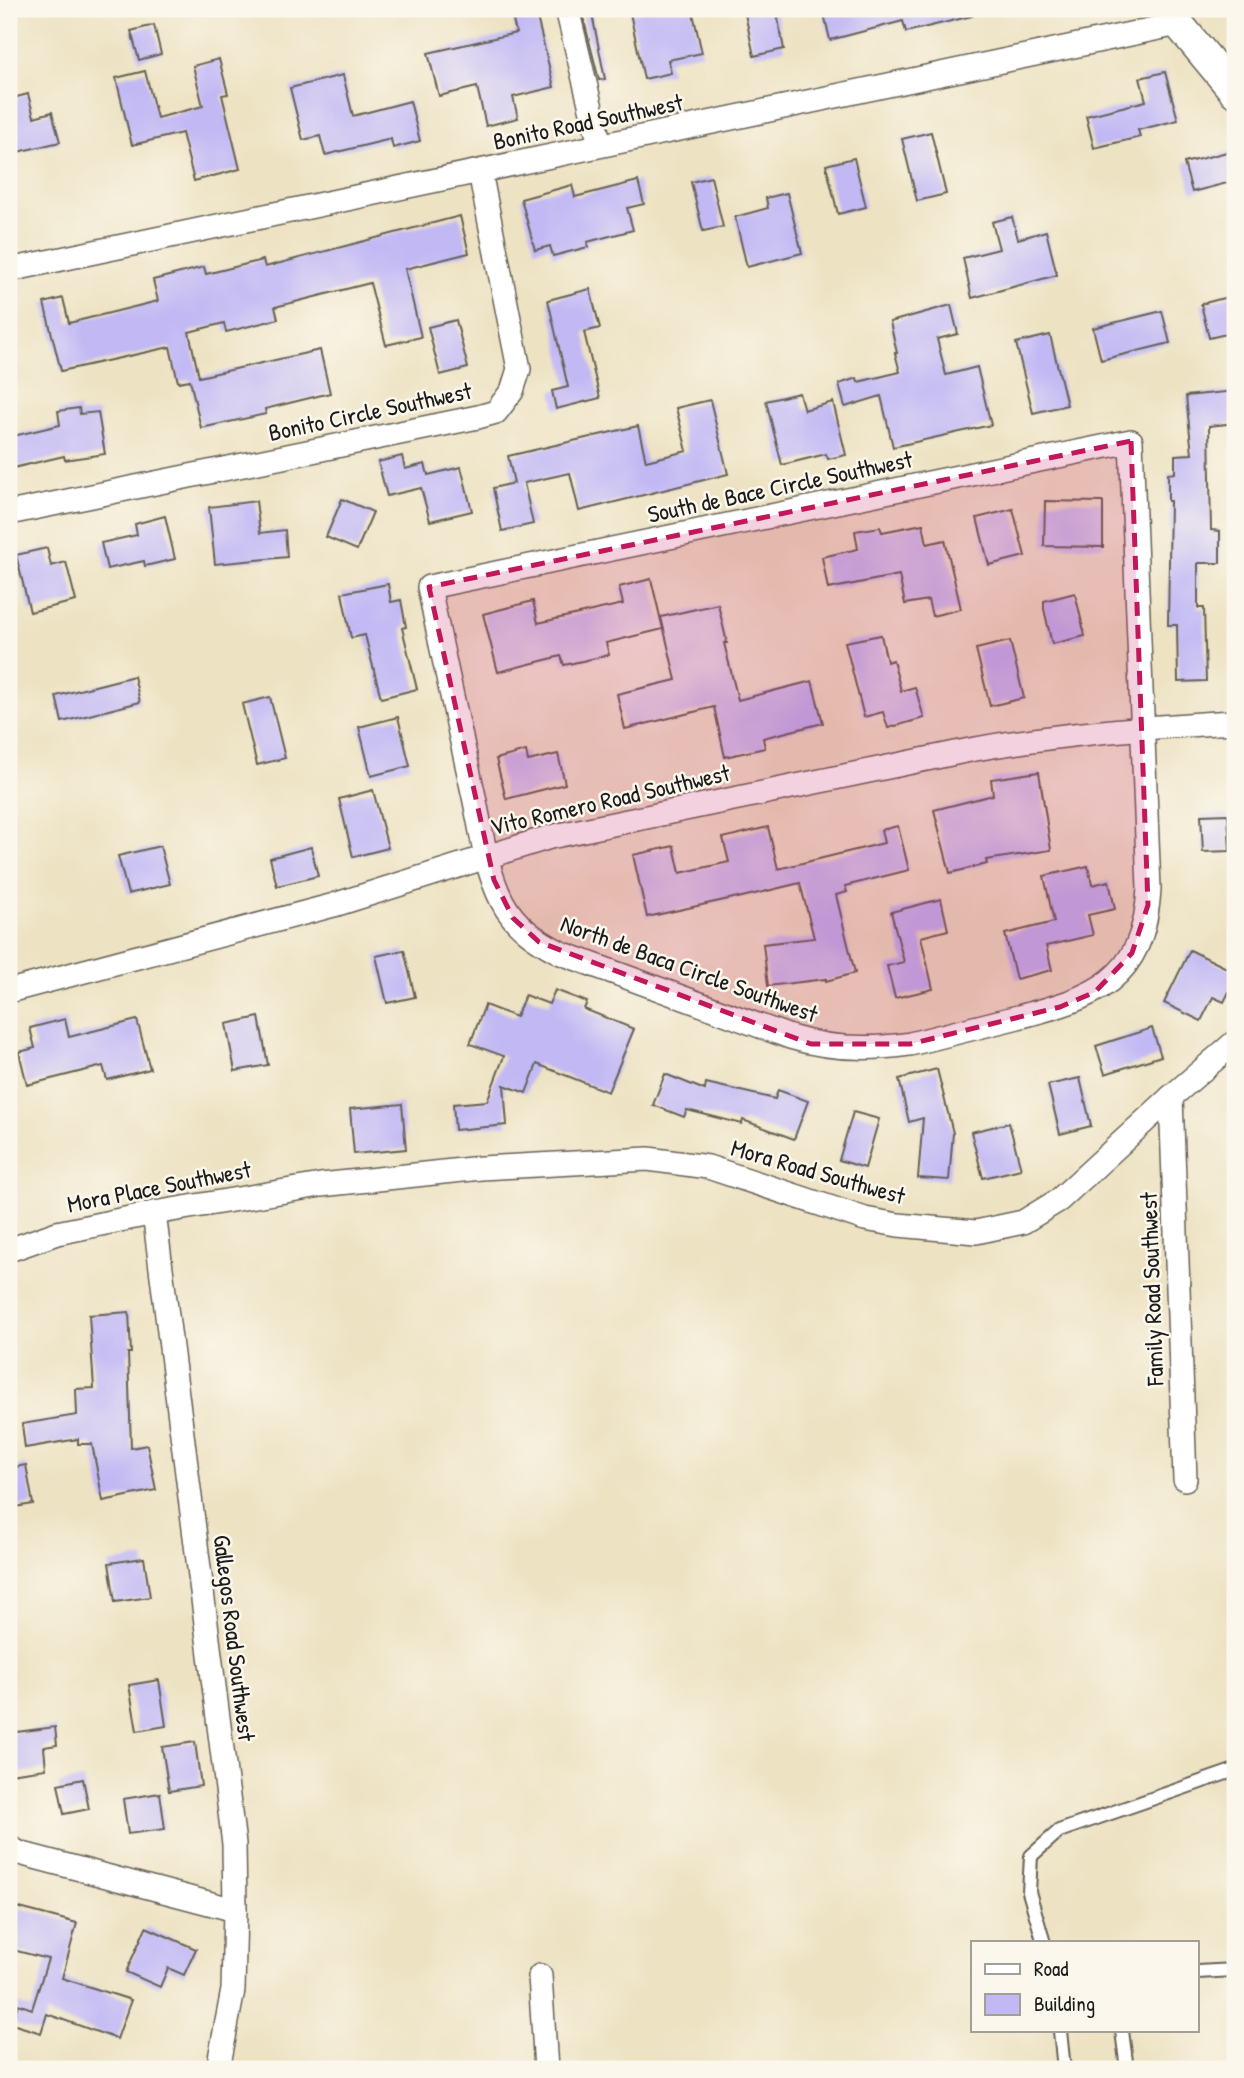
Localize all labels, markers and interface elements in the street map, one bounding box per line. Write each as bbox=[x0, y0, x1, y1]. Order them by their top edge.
street label: Bonito Road Southwest bbox=[490, 85, 686, 157]
street label: Bonito Circle Southwest bbox=[265, 374, 475, 448]
street label: South de Bace Circle Southwest bbox=[644, 442, 916, 530]
street label: Vito Romero Road Southwest bbox=[487, 756, 733, 842]
street label: North de Baca Circle Southwest bbox=[556, 907, 823, 1030]
street label: Mora Road Southwest bbox=[727, 1131, 910, 1211]
street label: Mora Place Southwest bbox=[64, 1152, 254, 1220]
street label: Family Road Southwest bbox=[1132, 1191, 1170, 1387]
street label: Gallegos Road Southwest bbox=[206, 1533, 264, 1744]
legend bbox=[971, 1941, 1198, 2032]
text: Road bbox=[1034, 1954, 1068, 1983]
text: Building bbox=[1034, 1989, 1095, 2018]

